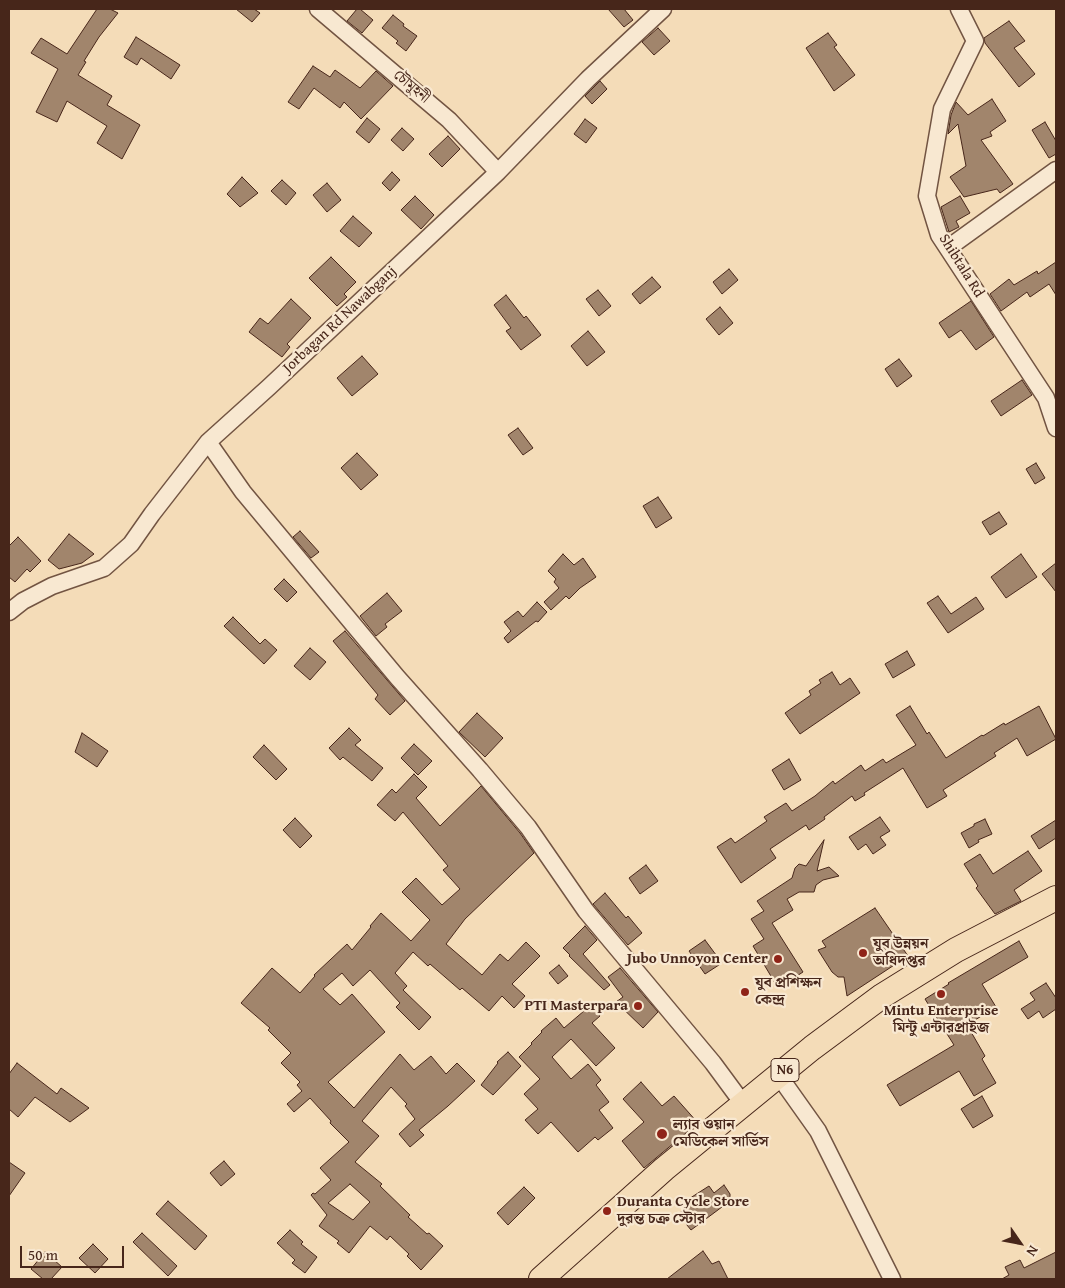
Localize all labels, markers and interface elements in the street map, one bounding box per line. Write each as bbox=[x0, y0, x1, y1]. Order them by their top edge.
street label: চৌমুহনী bbox=[389, 67, 433, 107]
street label: Shibtala Rd bbox=[934, 231, 988, 301]
street label: Jorbagan Rd Nawabganj bbox=[280, 263, 400, 377]
place label: যুব উন্নয়ন অধিদপ্তর bbox=[873, 935, 928, 970]
marker: যুব উন্নয়ন অধিদপ্তর bbox=[857, 947, 869, 959]
place label: Jubo Unnoyon Center bbox=[627, 950, 768, 968]
marker: Jubo Unnoyon Center bbox=[772, 953, 784, 965]
place label: যুব প্রশিক্ষন কেন্দ্র bbox=[755, 974, 821, 1009]
marker: যুব প্রশিক্ষন কেন্দ্র bbox=[739, 986, 751, 998]
marker: Mintu Enterprise মিন্টু এন্টারপ্রাইজ bbox=[935, 988, 947, 1000]
place label: PTI Masterpara bbox=[524, 997, 628, 1015]
marker: PTI Masterpara bbox=[632, 1000, 644, 1012]
place label: Mintu Enterprise মিন্টু এন্টারপ্রাইজ bbox=[884, 1002, 998, 1037]
road number: N6 bbox=[771, 1058, 799, 1082]
place label: ল্যাব ওয়ান মেডিকেল সার্ভিস bbox=[673, 1116, 769, 1151]
marker: ল্যাব ওয়ান মেডিকেল সার্ভিস bbox=[655, 1127, 669, 1141]
place label: Duranta Cycle Store দুরন্ত চক্র স্টোর bbox=[617, 1193, 749, 1228]
marker: Duranta Cycle Store দুরন্ত চক্র স্টোর bbox=[601, 1205, 613, 1217]
north arrow bbox=[995, 1218, 1045, 1268]
scale bar bbox=[22, 1236, 126, 1268]
text: N bbox=[1022, 1242, 1044, 1261]
text: 50 m bbox=[28, 1244, 58, 1265]

